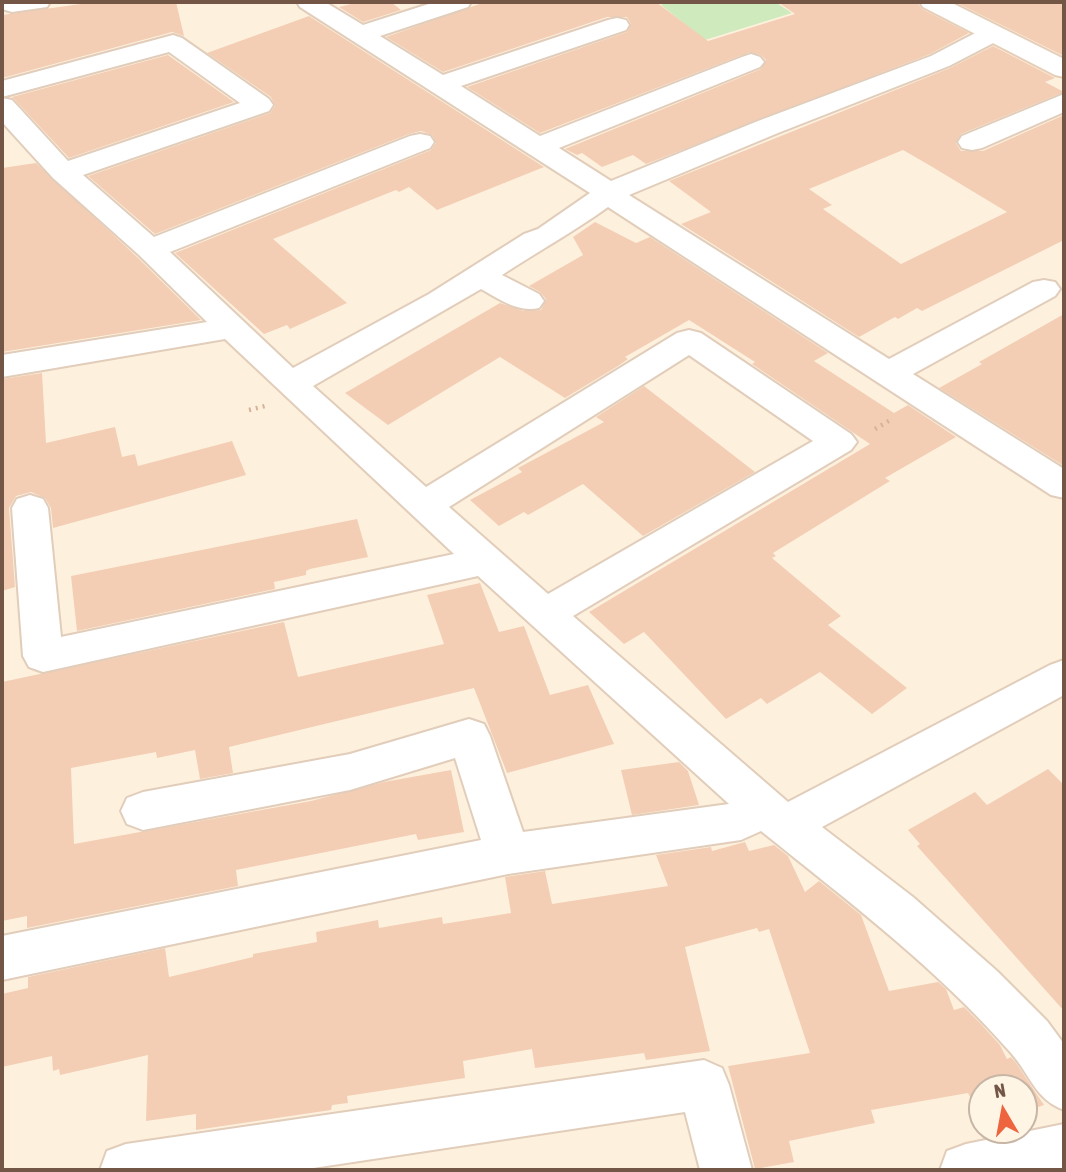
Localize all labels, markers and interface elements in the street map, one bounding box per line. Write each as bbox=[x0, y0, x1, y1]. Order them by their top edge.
north arrow bbox=[968, 1074, 1038, 1144]
text: N bbox=[992, 1078, 1007, 1102]

